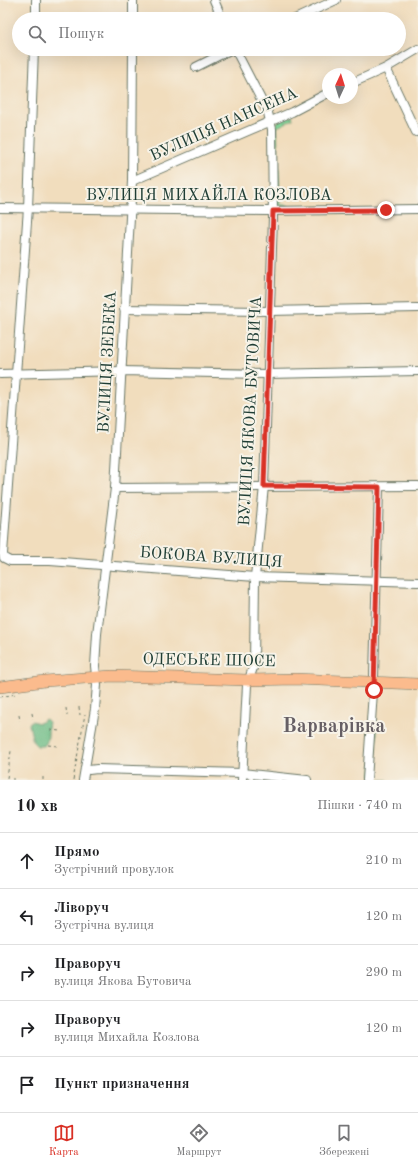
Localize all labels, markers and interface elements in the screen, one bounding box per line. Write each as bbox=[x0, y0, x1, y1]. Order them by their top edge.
search box bbox=[12, 12, 406, 56]
icon: search bbox=[26, 23, 48, 45]
text: Пошук bbox=[58, 27, 104, 42]
north arrow bbox=[322, 68, 358, 104]
street label: ВУЛИЦЯ НАНСЕНА bbox=[148, 85, 300, 165]
street label: ВУЛИЦЯ МИХАЙЛА КОЗЛОВА bbox=[86, 184, 332, 204]
route end bbox=[377, 201, 395, 219]
street label: ВУЛИЦЯ ЗЕБЕКА bbox=[96, 291, 120, 433]
street label: ВУЛИЦЯ ЯКОВА БУТОВИЧА bbox=[237, 295, 265, 527]
street label: БОКОВА ВУЛИЦЯ bbox=[139, 545, 283, 571]
street label: ОДЕСЬКЕ ШОСЕ bbox=[142, 652, 276, 670]
route start bbox=[365, 681, 383, 699]
district label: Варварівка bbox=[283, 717, 385, 737]
text: 10 хв bbox=[16, 798, 58, 815]
text: Пішки · 740 m bbox=[317, 799, 402, 812]
text: Прямо bbox=[54, 845, 100, 860]
icon: ahead bbox=[16, 850, 38, 872]
text: 210 m bbox=[365, 854, 402, 867]
text: Зустрічний провулок bbox=[54, 863, 174, 876]
text: Ліворуч bbox=[54, 901, 109, 916]
icon: left bbox=[16, 906, 38, 928]
text: 120 m bbox=[365, 910, 402, 923]
text: Зустрічна вулиця bbox=[54, 919, 154, 932]
text: Праворуч bbox=[54, 957, 121, 972]
icon: right bbox=[16, 962, 38, 984]
text: 290 m bbox=[365, 966, 402, 979]
text: вулиця Якова Бутовича bbox=[54, 975, 191, 988]
text: Праворуч bbox=[54, 1013, 121, 1028]
icon: right bbox=[16, 1018, 38, 1040]
text: 120 m bbox=[365, 1022, 402, 1035]
text: вулиця Михайла Козлова bbox=[54, 1031, 199, 1044]
icon: arrive bbox=[16, 1074, 38, 1096]
text: Пункт призначення bbox=[54, 1077, 190, 1092]
tab: Карта bbox=[49, 1122, 79, 1160]
tab: Маршрут bbox=[176, 1122, 221, 1160]
tab: Збережені bbox=[319, 1122, 369, 1160]

